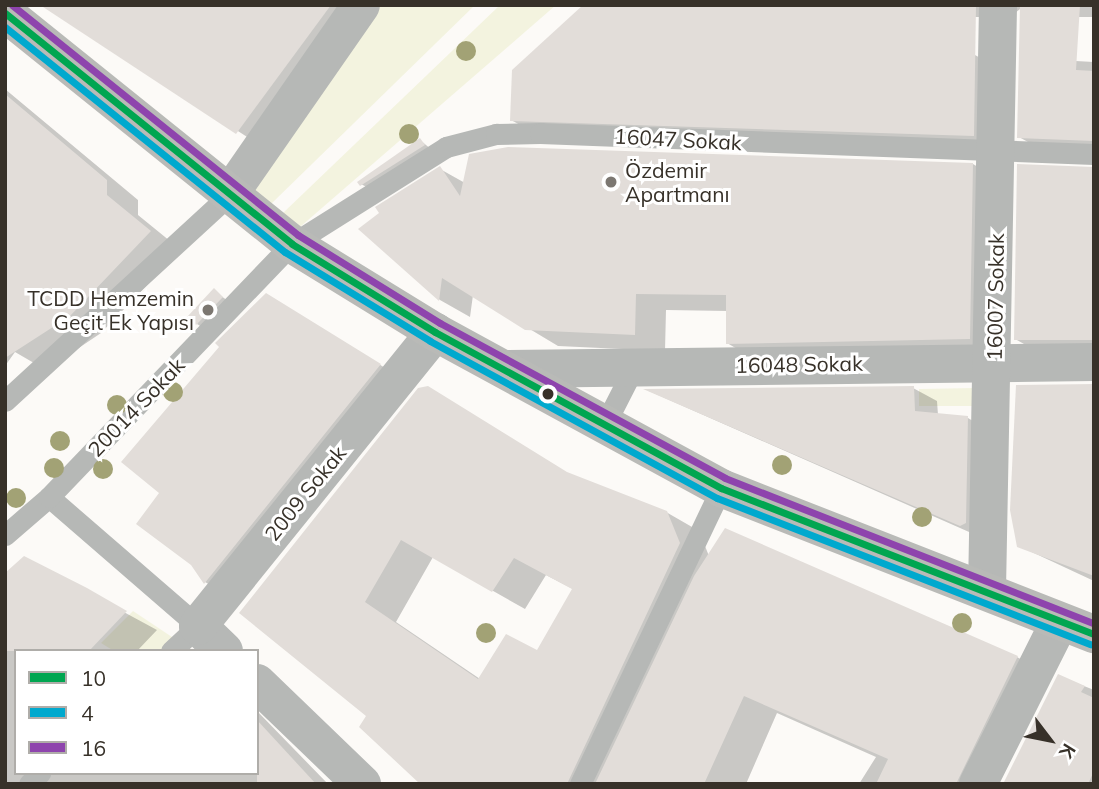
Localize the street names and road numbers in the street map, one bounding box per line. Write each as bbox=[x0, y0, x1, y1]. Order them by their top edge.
street label: 16047 Sokak bbox=[614, 123, 742, 155]
street label: 16007 Sokak bbox=[981, 233, 1009, 361]
street label: 16048 Sokak bbox=[735, 350, 863, 378]
street label: 20014 Sokak bbox=[83, 352, 189, 462]
street label: 2009 Sokak bbox=[259, 440, 351, 546]

